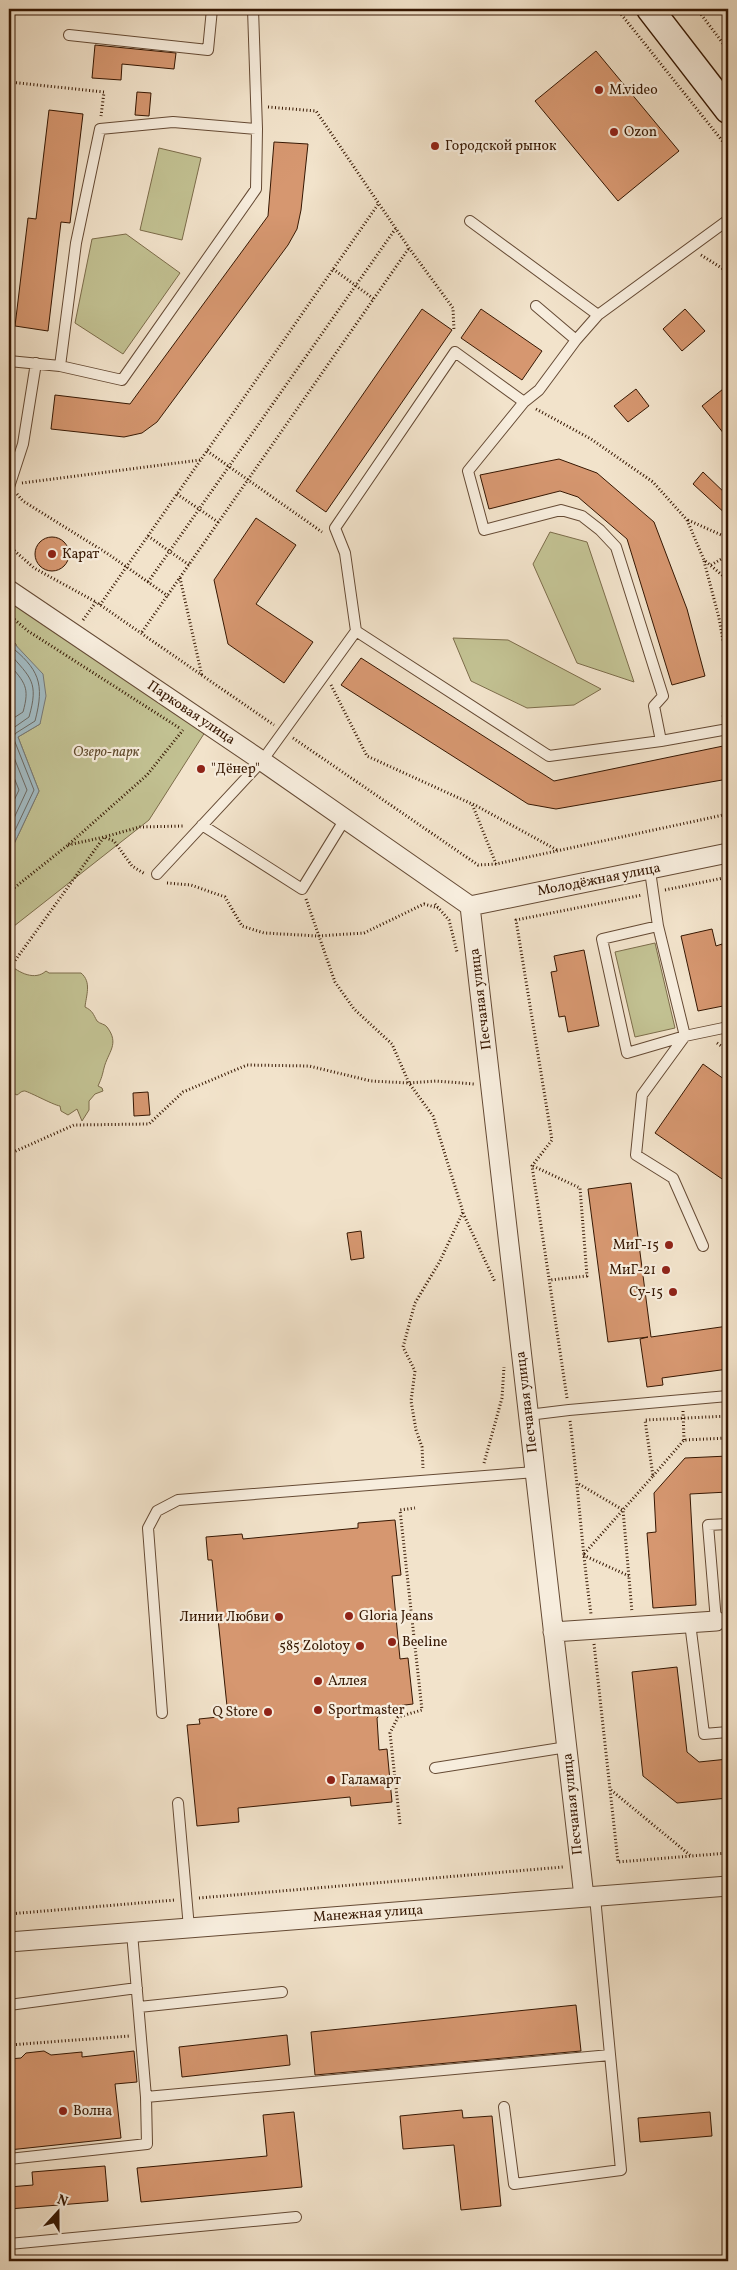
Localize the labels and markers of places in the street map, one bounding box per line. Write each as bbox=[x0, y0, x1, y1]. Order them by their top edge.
place label: M.video bbox=[609, 81, 658, 100]
marker: M.video bbox=[593, 84, 605, 96]
place label: Ozon bbox=[624, 123, 657, 142]
marker: Ozon bbox=[608, 126, 620, 138]
place label: Городской рынок bbox=[445, 137, 557, 156]
marker: Городской рынок bbox=[429, 140, 441, 152]
place label: Карат bbox=[62, 545, 99, 564]
marker: Карат bbox=[46, 548, 58, 560]
place label: "Дёнер" bbox=[211, 760, 260, 779]
marker: "Дёнер" bbox=[195, 763, 207, 775]
place label: МиГ-15 bbox=[613, 1236, 659, 1255]
marker: МиГ-15 bbox=[663, 1239, 675, 1251]
place label: МиГ-21 bbox=[609, 1261, 656, 1280]
marker: МиГ-21 bbox=[660, 1264, 672, 1276]
place label: Су-15 bbox=[629, 1283, 663, 1302]
marker: Су-15 bbox=[667, 1286, 679, 1298]
place label: Gloria Jeans bbox=[359, 1607, 433, 1626]
place label: Линии Любви bbox=[180, 1608, 269, 1627]
marker: Gloria Jeans bbox=[343, 1610, 355, 1622]
marker: Линии Любви bbox=[273, 1611, 285, 1623]
place label: Beeline bbox=[402, 1633, 448, 1652]
marker: Beeline bbox=[386, 1636, 398, 1648]
place label: 585 Zolotoy bbox=[279, 1637, 350, 1656]
marker: 585 Zolotoy bbox=[354, 1640, 366, 1652]
place label: Аллея bbox=[328, 1672, 367, 1691]
marker: Аллея bbox=[312, 1675, 324, 1687]
place label: Sportmaster bbox=[328, 1701, 405, 1720]
place label: Q Store bbox=[213, 1703, 258, 1722]
marker: Sportmaster bbox=[312, 1704, 324, 1716]
marker: Q Store bbox=[262, 1706, 274, 1718]
place label: Галамарт bbox=[341, 1771, 401, 1790]
marker: Галамарт bbox=[325, 1774, 337, 1786]
place label: Волна bbox=[73, 2102, 112, 2121]
marker: Волна bbox=[57, 2105, 69, 2117]

